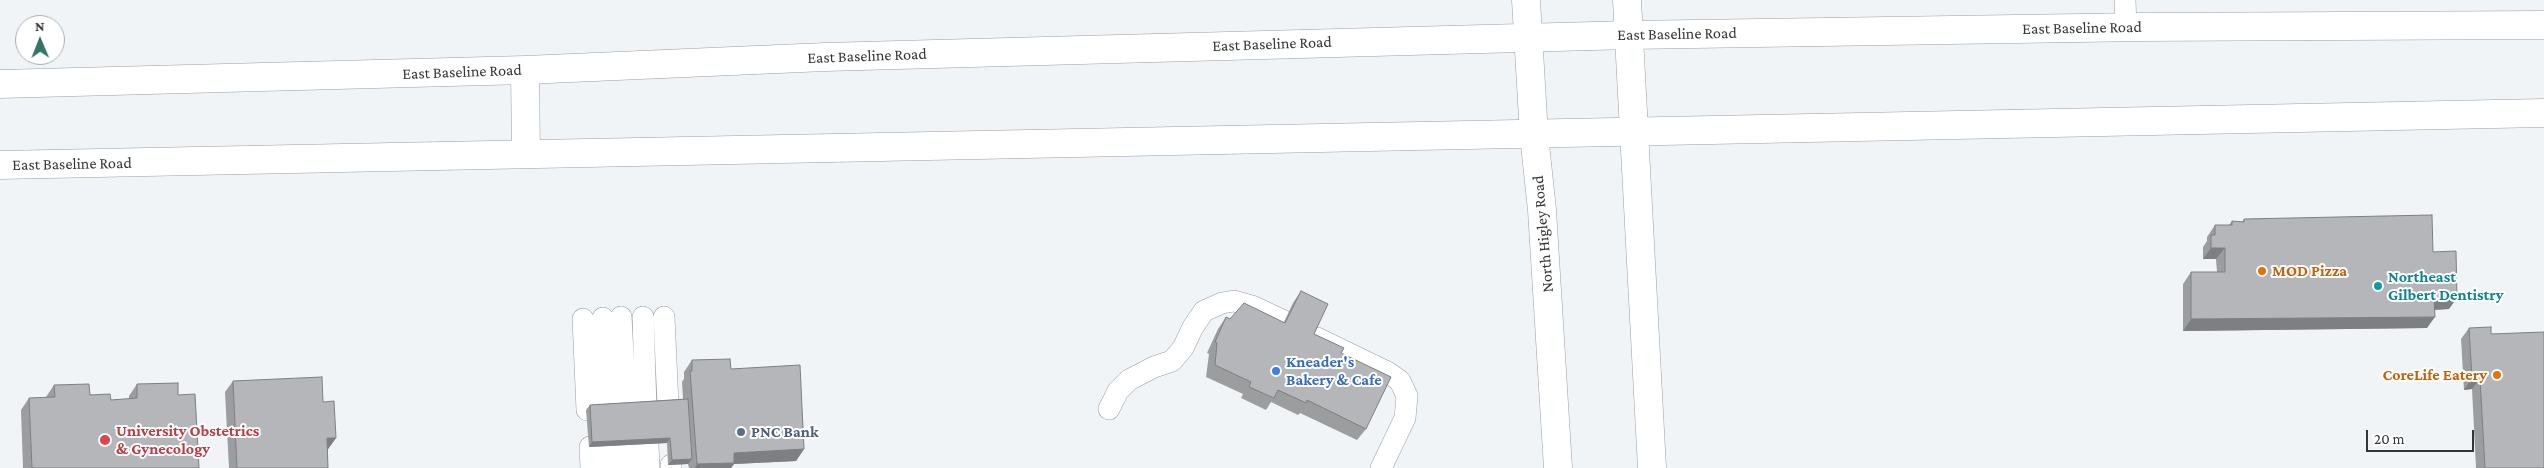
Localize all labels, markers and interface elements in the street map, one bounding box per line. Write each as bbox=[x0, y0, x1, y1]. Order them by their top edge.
north arrow bbox=[15, 15, 65, 65]
street label: East Baseline Road bbox=[2022, 17, 2142, 39]
text: N bbox=[35, 18, 45, 34]
street label: East Baseline Road bbox=[1617, 23, 1737, 45]
street label: East Baseline Road bbox=[1212, 32, 1332, 56]
street label: East Baseline Road bbox=[807, 44, 927, 68]
street label: East Baseline Road bbox=[402, 60, 522, 84]
street label: East Baseline Road bbox=[12, 153, 132, 175]
street label: North Higley Road bbox=[1528, 175, 1558, 293]
place label: MOD Pizza bbox=[2272, 261, 2347, 281]
marker: MOD Pizza bbox=[2256, 265, 2268, 277]
place label: Northeast Gilbert Dentistry bbox=[2388, 267, 2504, 305]
marker: Northeast Gilbert Dentistry bbox=[2372, 280, 2384, 292]
place label: Kneader's Bakery & Cafe bbox=[1286, 352, 1382, 390]
marker: Kneader's Bakery & Cafe bbox=[1270, 365, 1282, 377]
place label: CoreLife Eatery bbox=[2383, 365, 2487, 385]
marker: CoreLife Eatery bbox=[2491, 369, 2503, 381]
scale bar bbox=[2369, 420, 2476, 452]
place label: University Obstetrics & Gynecology bbox=[116, 421, 259, 459]
place label: PNC Bank bbox=[751, 422, 819, 442]
marker: PNC Bank bbox=[735, 426, 747, 438]
text: 20 m bbox=[2374, 431, 2405, 447]
marker: University Obstetrics & Gynecology bbox=[98, 433, 112, 447]

